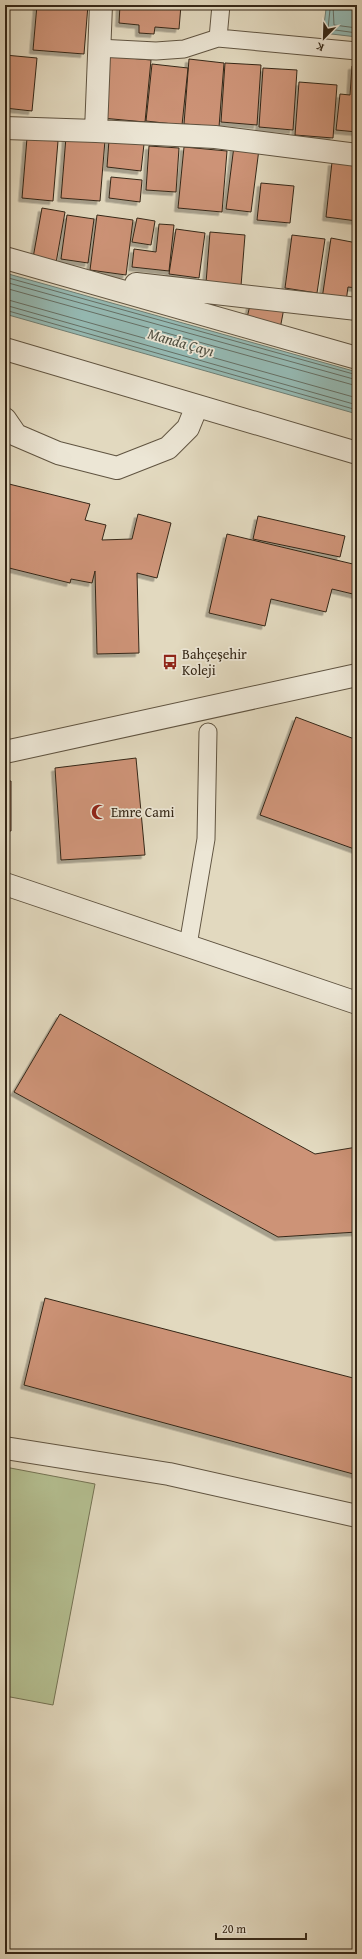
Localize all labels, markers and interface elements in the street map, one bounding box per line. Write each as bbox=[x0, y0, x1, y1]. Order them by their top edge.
north arrow bbox=[304, 18, 344, 58]
text: K bbox=[314, 38, 326, 56]
water label: Manda Çayı bbox=[145, 323, 217, 362]
place label: Bahçeşehir Koleji bbox=[182, 644, 247, 680]
bus stop icon: Bahçeşehir Koleji bbox=[161, 653, 179, 671]
place label: Emre Cami bbox=[111, 802, 174, 822]
mosque icon: Emre Cami bbox=[90, 803, 108, 821]
scale bar bbox=[216, 1915, 306, 1941]
text: 20 m bbox=[222, 1920, 246, 1937]

